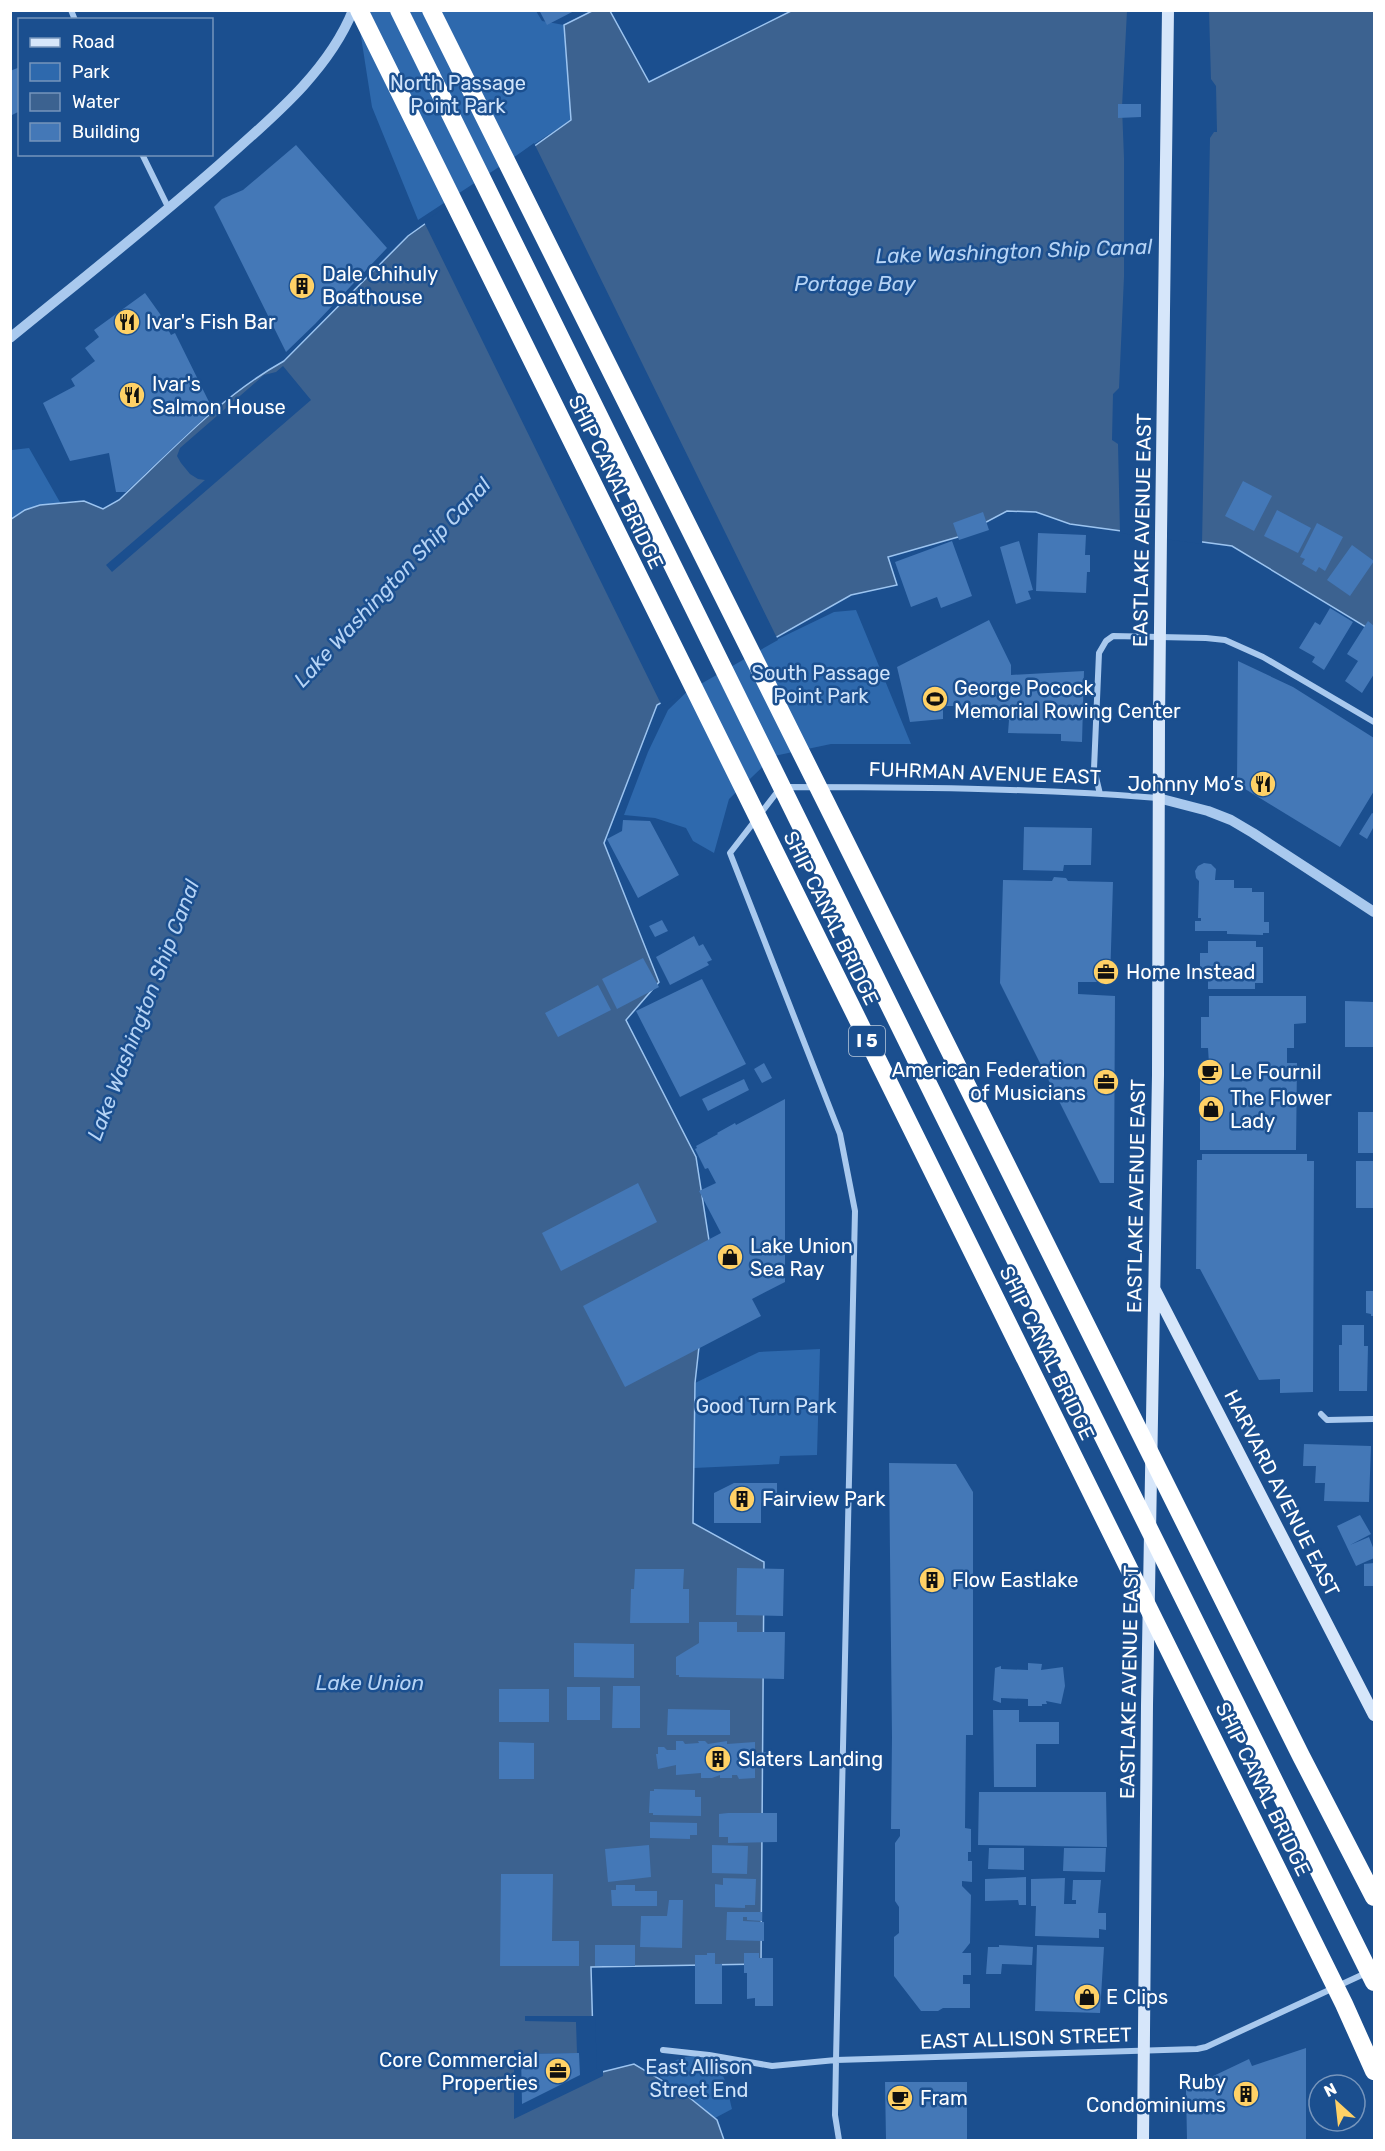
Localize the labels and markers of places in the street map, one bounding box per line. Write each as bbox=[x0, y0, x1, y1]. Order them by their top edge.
place label: Dale Chihuly Boathouse bbox=[322, 262, 438, 309]
building icon: Dale Chihuly Boathouse bbox=[287, 271, 317, 301]
restaurant icon: Ivar's Fish Bar bbox=[112, 307, 142, 337]
place label: Ivar's Fish Bar bbox=[146, 310, 276, 334]
place label: Ivar's Salmon House bbox=[152, 372, 286, 419]
restaurant icon: Ivar's Salmon House bbox=[117, 380, 147, 410]
place label: George Pocock Memorial Rowing Center bbox=[954, 676, 1181, 723]
sports icon: George Pocock Memorial Rowing Center bbox=[920, 684, 950, 714]
restaurant icon: Johnny Mo’s bbox=[1248, 769, 1278, 799]
place label: Johnny Mo’s bbox=[1128, 772, 1244, 796]
office icon: Home Instead bbox=[1091, 957, 1121, 987]
place label: Home Instead bbox=[1126, 960, 1255, 984]
cafe icon: Le Fournil bbox=[1195, 1057, 1225, 1087]
place label: American Federation of Musicians bbox=[892, 1058, 1086, 1105]
place label: Le Fournil bbox=[1230, 1060, 1322, 1084]
office icon: American Federation of Musicians bbox=[1091, 1067, 1121, 1097]
place label: The Flower Lady bbox=[1230, 1086, 1332, 1133]
shop icon: The Flower Lady bbox=[1196, 1094, 1226, 1124]
place label: Lake Union Sea Ray bbox=[750, 1234, 853, 1281]
shop icon: Lake Union Sea Ray bbox=[715, 1242, 745, 1272]
building icon: Fairview Park bbox=[727, 1484, 757, 1514]
place label: Fairview Park bbox=[762, 1487, 886, 1511]
building icon: Flow Eastlake bbox=[917, 1565, 947, 1595]
place label: Flow Eastlake bbox=[952, 1568, 1078, 1592]
building icon: Slaters Landing bbox=[703, 1744, 733, 1774]
place label: Slaters Landing bbox=[738, 1747, 883, 1771]
shop icon: E Clips bbox=[1072, 1982, 1102, 2012]
place label: E Clips bbox=[1106, 1985, 1168, 2009]
place label: Core Commercial Properties bbox=[379, 2048, 538, 2095]
office icon: Core Commercial Properties bbox=[543, 2056, 573, 2086]
place label: Ruby Condominiums bbox=[1086, 2070, 1226, 2117]
building icon: Ruby Condominiums bbox=[1231, 2079, 1261, 2109]
cafe icon: Fram bbox=[885, 2083, 915, 2113]
place label: Fram bbox=[920, 2086, 968, 2110]

